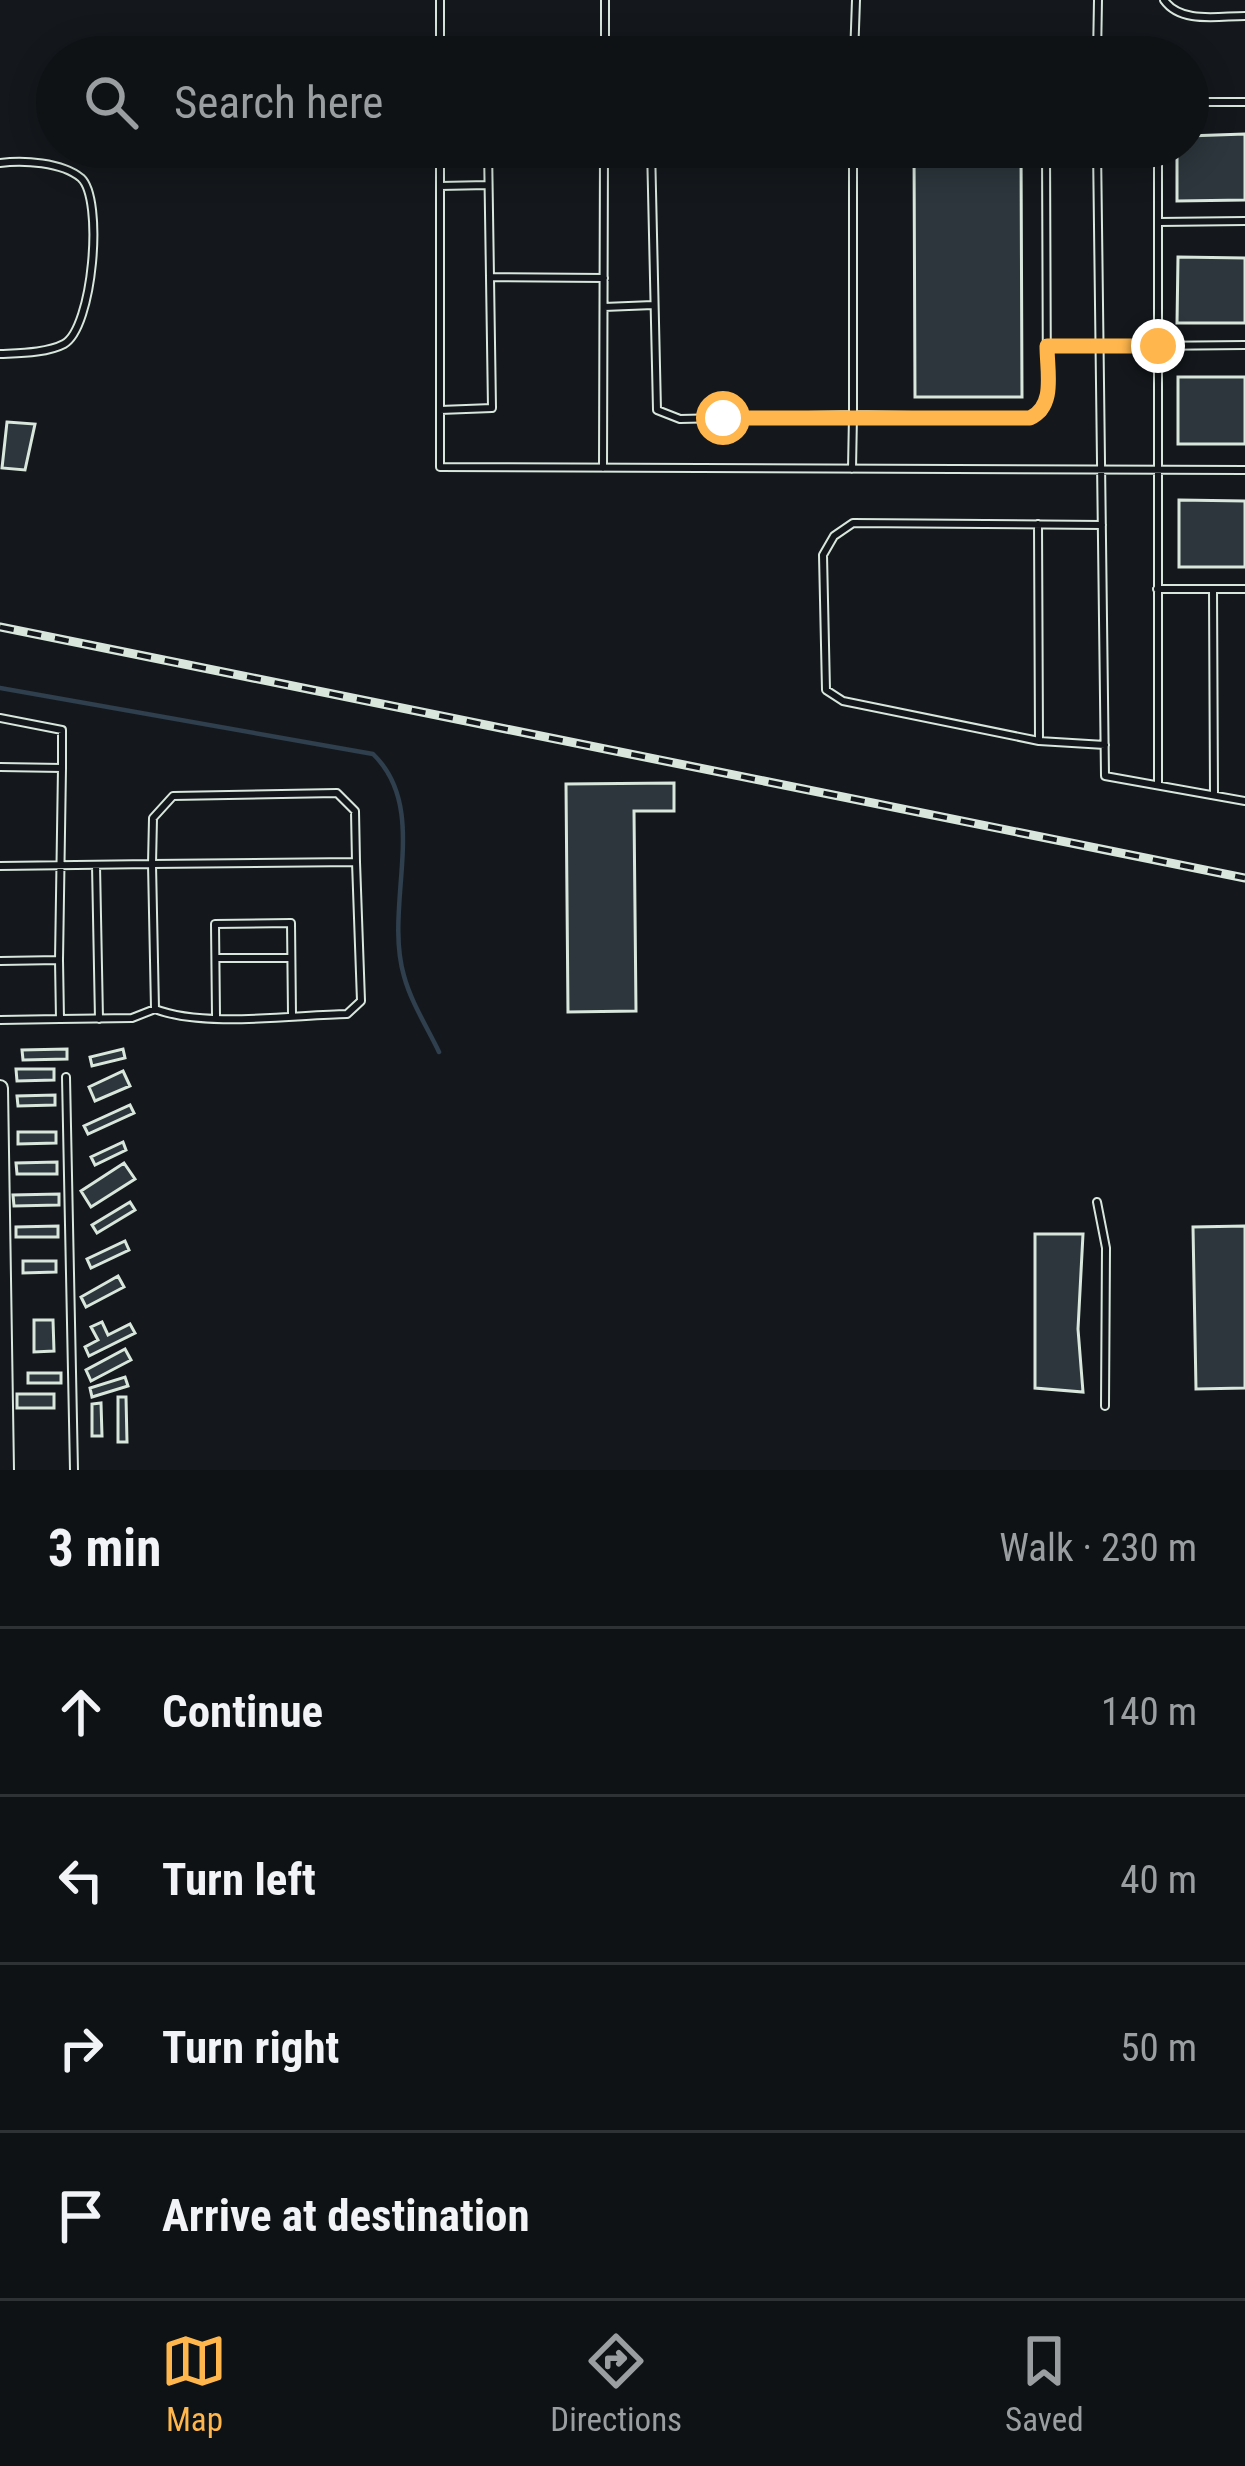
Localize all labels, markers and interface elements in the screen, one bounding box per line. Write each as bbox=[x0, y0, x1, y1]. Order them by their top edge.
search box bbox=[36, 36, 1209, 168]
icon: search bbox=[78, 69, 144, 135]
text: Search here bbox=[174, 76, 383, 129]
route end bbox=[1131, 319, 1185, 373]
route start bbox=[696, 391, 750, 445]
text: 3 min bbox=[48, 1519, 161, 1578]
text: Walk · 230 m bbox=[999, 1525, 1197, 1571]
icon: ahead bbox=[48, 1679, 114, 1745]
text: Continue bbox=[162, 1685, 323, 1738]
text: 140 m bbox=[1101, 1689, 1197, 1735]
icon: left bbox=[48, 1847, 114, 1913]
text: Turn left bbox=[162, 1853, 316, 1906]
text: 40 m bbox=[1120, 1857, 1197, 1903]
icon: right bbox=[48, 2015, 114, 2081]
text: Turn right bbox=[162, 2021, 339, 2074]
text: 50 m bbox=[1120, 2025, 1197, 2071]
icon: arrive bbox=[48, 2183, 114, 2249]
text: Arrive at destination bbox=[162, 2189, 530, 2242]
tab: Map bbox=[161, 2328, 227, 2439]
tab: Directions bbox=[550, 2328, 682, 2439]
tab: Saved bbox=[1005, 2328, 1084, 2439]

